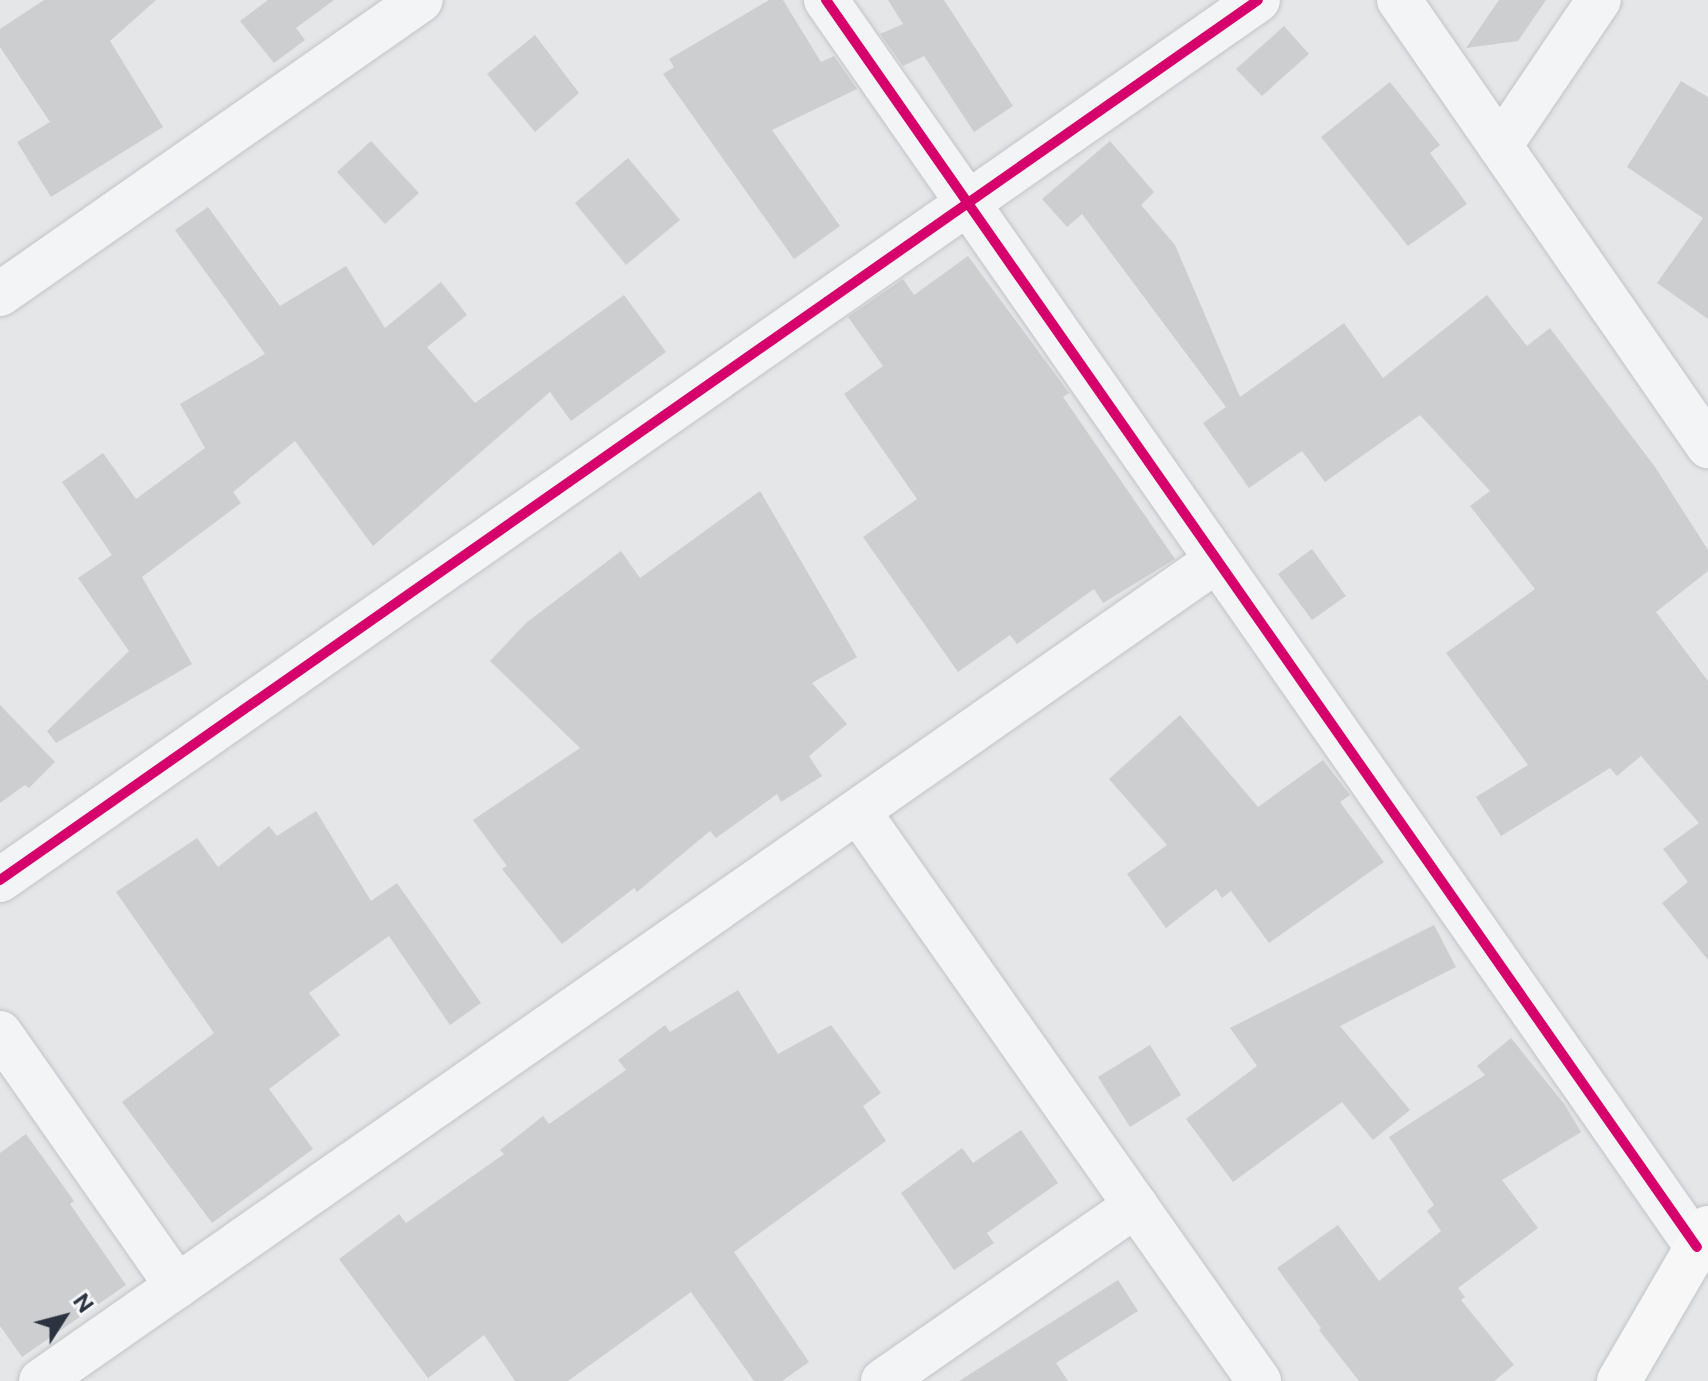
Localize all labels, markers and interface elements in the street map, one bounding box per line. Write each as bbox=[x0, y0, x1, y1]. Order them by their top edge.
north arrow bbox=[24, 1277, 104, 1357]
text: N bbox=[68, 1288, 99, 1317]

